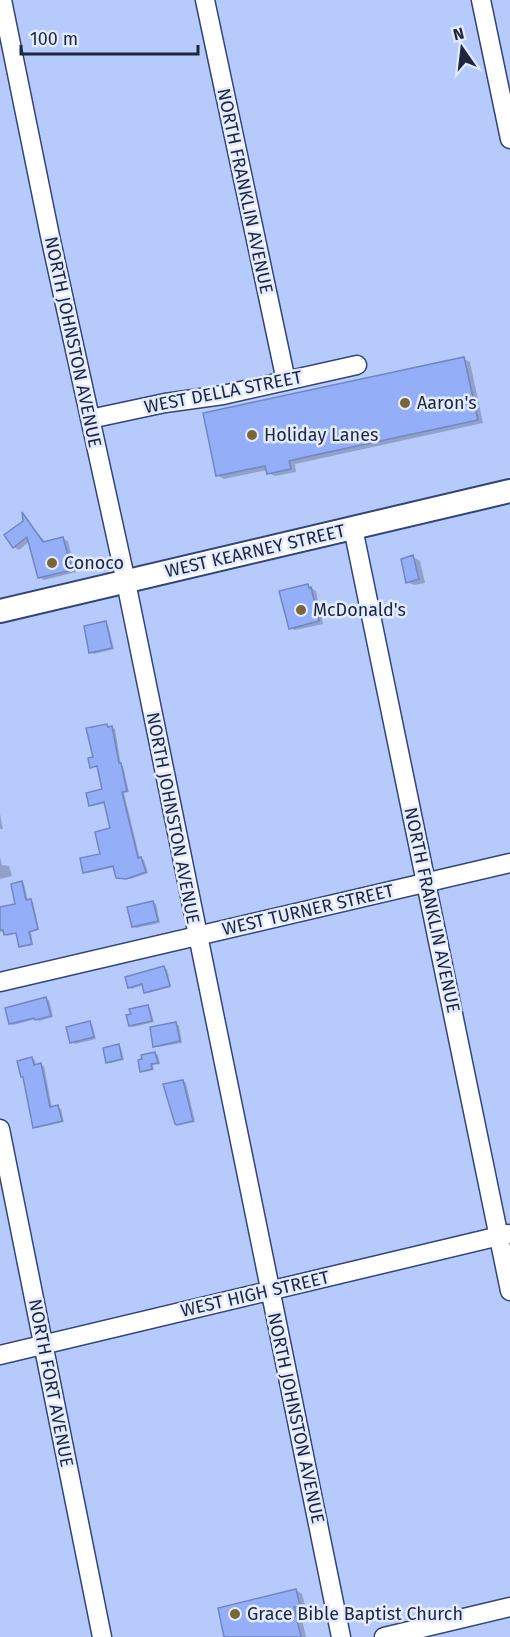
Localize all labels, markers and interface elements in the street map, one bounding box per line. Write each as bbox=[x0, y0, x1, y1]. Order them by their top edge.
scale bar bbox=[21, 18, 198, 56]
north arrow bbox=[432, 18, 492, 78]
text: N bbox=[451, 23, 466, 44]
text: 100 m bbox=[30, 28, 78, 50]
street label: NORTH FRANKLIN AVENUE bbox=[212, 86, 278, 296]
street label: NORTH JOHNSTON AVENUE bbox=[40, 234, 106, 450]
street label: WEST DELLA STREET bbox=[142, 366, 304, 418]
place label: Aaron's bbox=[417, 392, 477, 414]
marker: Aaron's bbox=[398, 396, 412, 410]
place label: Holiday Lanes bbox=[264, 424, 378, 446]
marker: Holiday Lanes bbox=[245, 428, 259, 442]
street label: WEST KEARNEY STREET bbox=[163, 519, 348, 582]
place label: Conoco bbox=[64, 552, 124, 574]
marker: Conoco bbox=[45, 556, 59, 570]
place label: McDonald's bbox=[313, 599, 406, 621]
marker: McDonald's bbox=[294, 603, 308, 617]
street label: NORTH JOHNSTON AVENUE bbox=[142, 710, 204, 926]
street label: NORTH FRANKLIN AVENUE bbox=[399, 805, 465, 1015]
street label: WEST TURNER STREET bbox=[220, 879, 397, 940]
street label: WEST HIGH STREET bbox=[179, 1266, 332, 1322]
street label: NORTH FORT AVENUE bbox=[24, 1297, 78, 1469]
street label: NORTH JOHNSTON AVENUE bbox=[263, 1310, 329, 1526]
place label: Grace Bible Baptist Church bbox=[247, 1603, 463, 1625]
marker: Grace Bible Baptist Church bbox=[228, 1607, 242, 1621]

